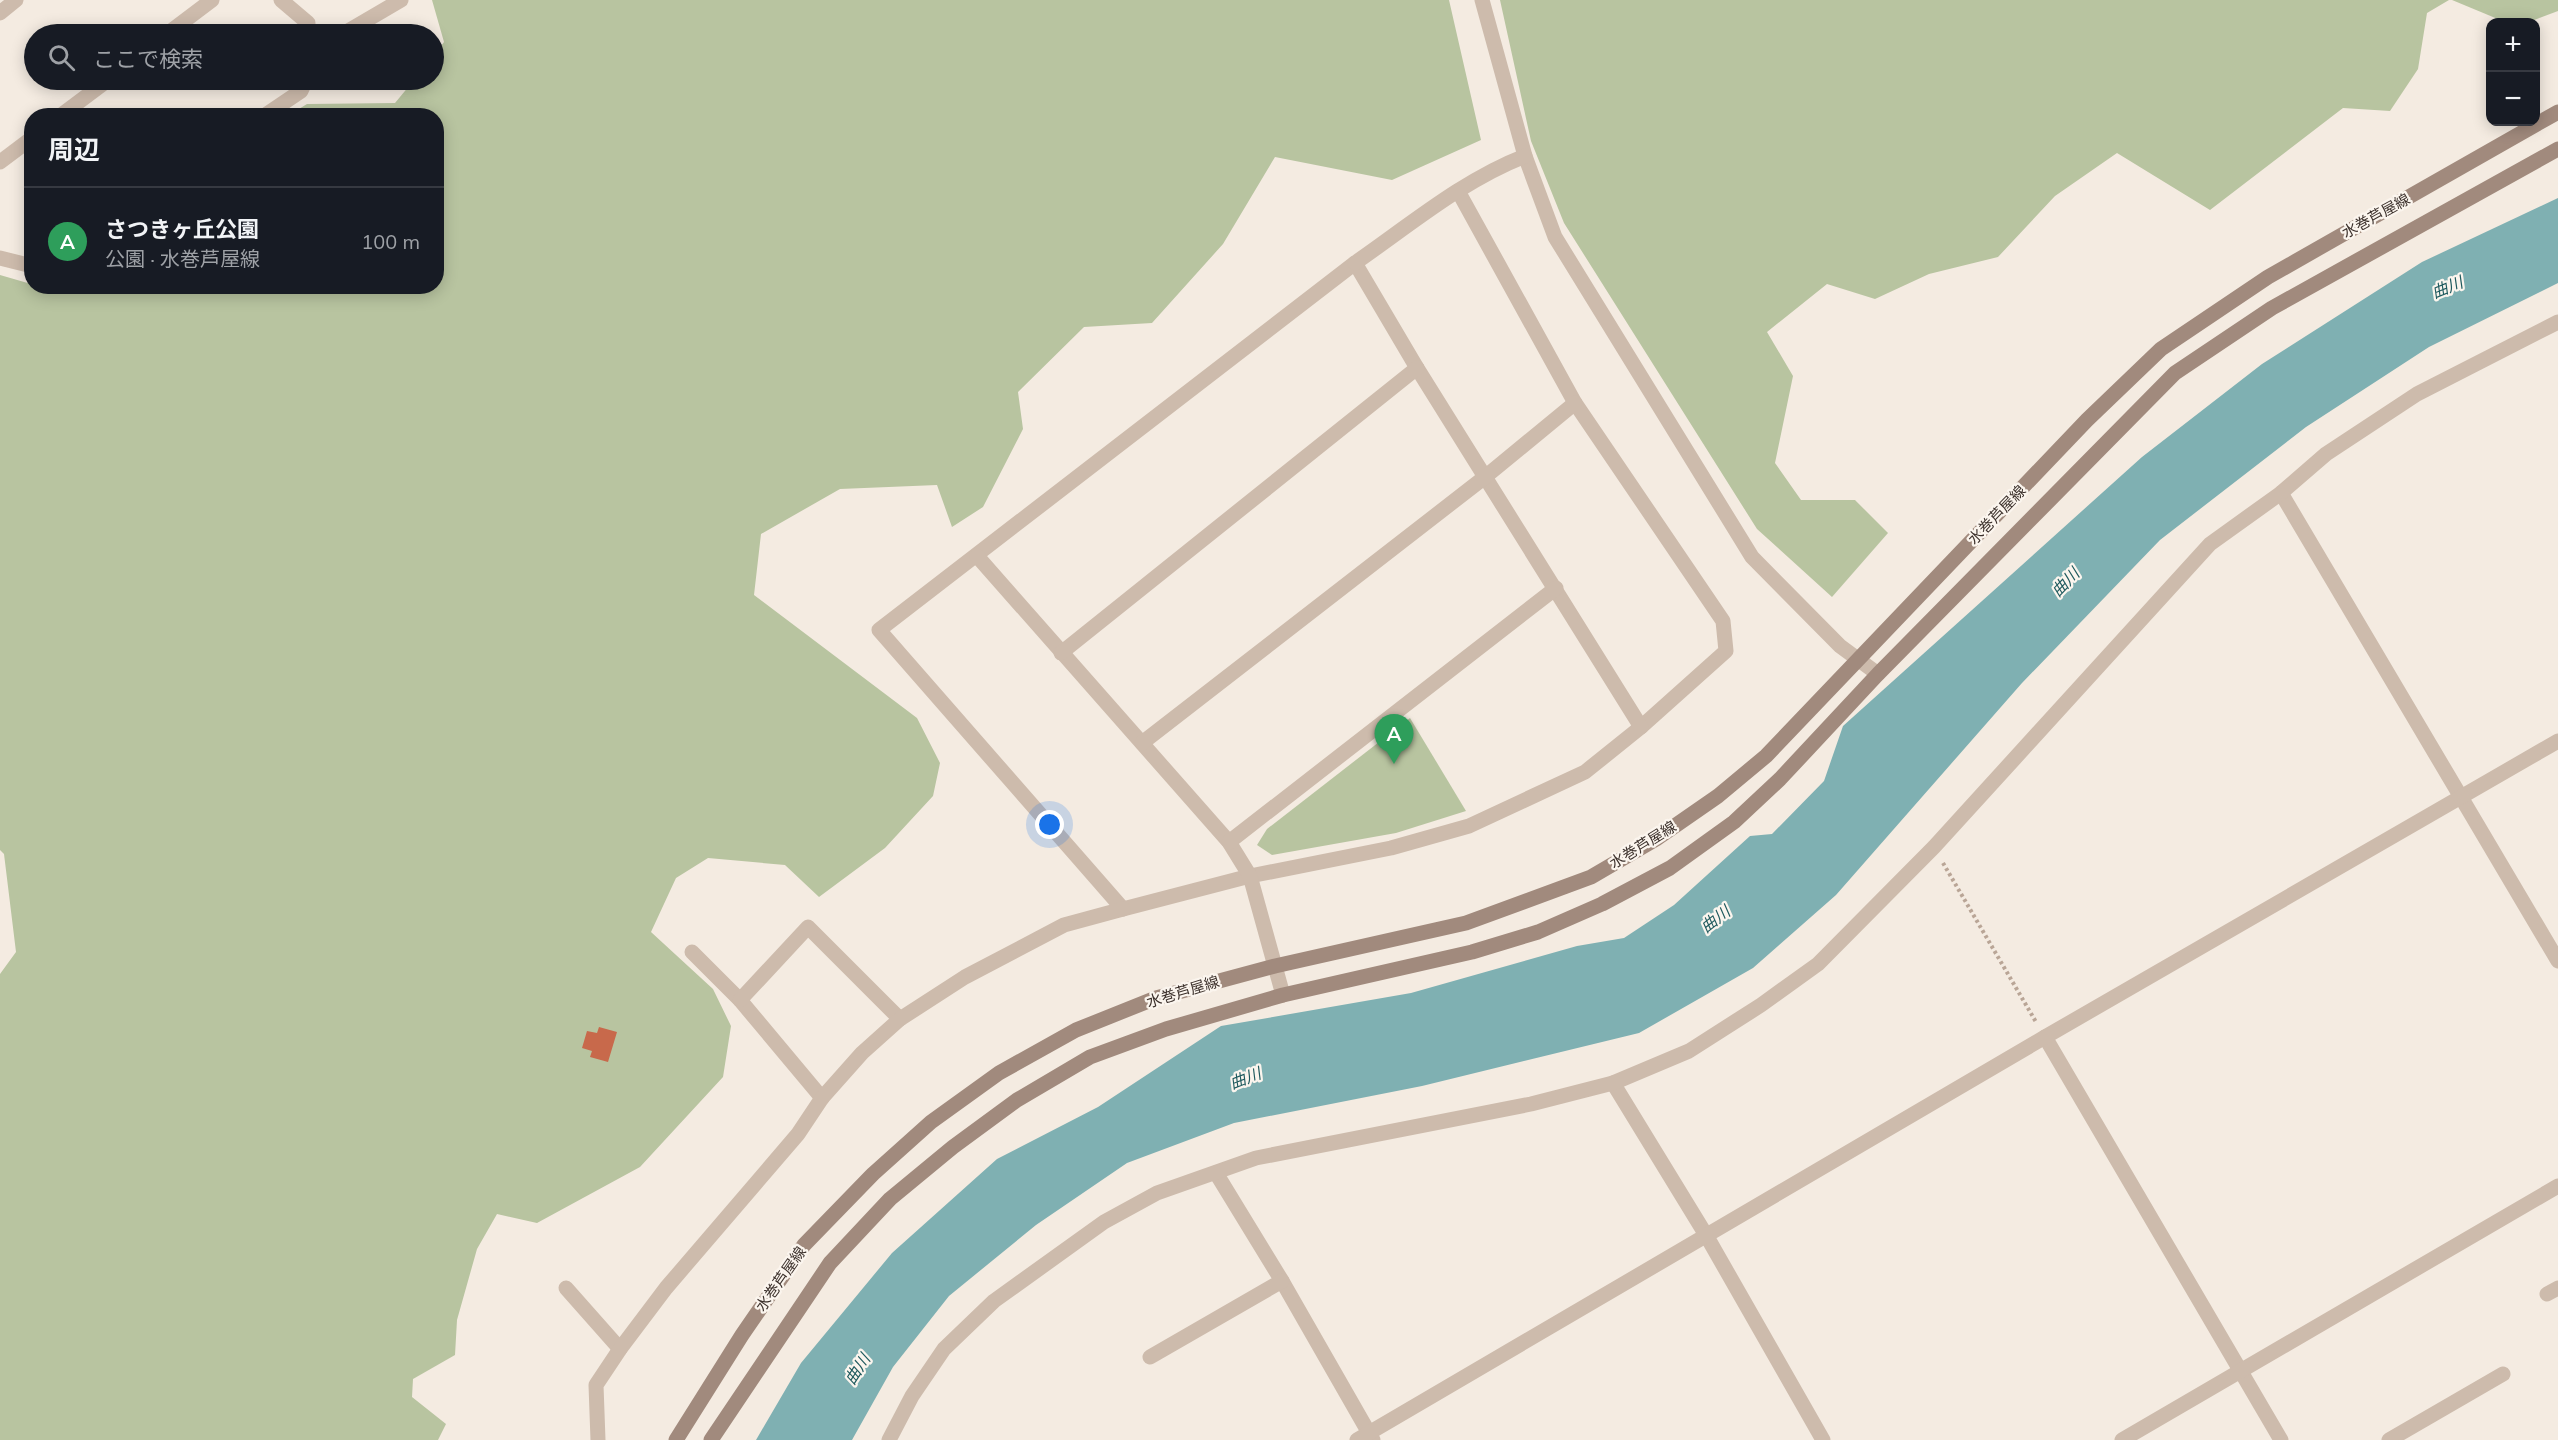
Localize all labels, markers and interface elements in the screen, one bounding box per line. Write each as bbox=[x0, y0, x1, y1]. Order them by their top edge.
map controls bbox=[2486, 18, 2540, 126]
button: + bbox=[2486, 18, 2540, 72]
search box bbox=[24, 24, 444, 90]
icon: search bbox=[45, 41, 78, 74]
text: ここで検索 bbox=[93, 45, 203, 73]
button: − bbox=[2486, 72, 2540, 126]
text: 周辺 bbox=[48, 133, 100, 166]
street label: 水巻芦屋線 bbox=[2338, 189, 2413, 242]
text: さつきヶ丘公園 bbox=[105, 215, 259, 243]
text: A bbox=[60, 229, 75, 254]
text: 100 m bbox=[361, 229, 420, 254]
text: 公園 · 水巻芦屋線 bbox=[105, 246, 260, 271]
water label: 曲川 bbox=[2428, 271, 2467, 302]
street label: 水巻芦屋線 bbox=[1964, 481, 2030, 548]
water label: 曲川 bbox=[2047, 562, 2085, 600]
pin: A bbox=[1374, 714, 1414, 764]
your location bbox=[1035, 810, 1064, 839]
street label: 水巻芦屋線 bbox=[1606, 817, 1680, 873]
water label: 曲川 bbox=[1696, 900, 1735, 937]
street label: 水巻芦屋線 bbox=[1144, 971, 1222, 1012]
water label: 曲川 bbox=[1226, 1062, 1265, 1093]
street label: 水巻芦屋線 bbox=[751, 1243, 810, 1315]
water label: 曲川 bbox=[840, 1348, 875, 1388]

